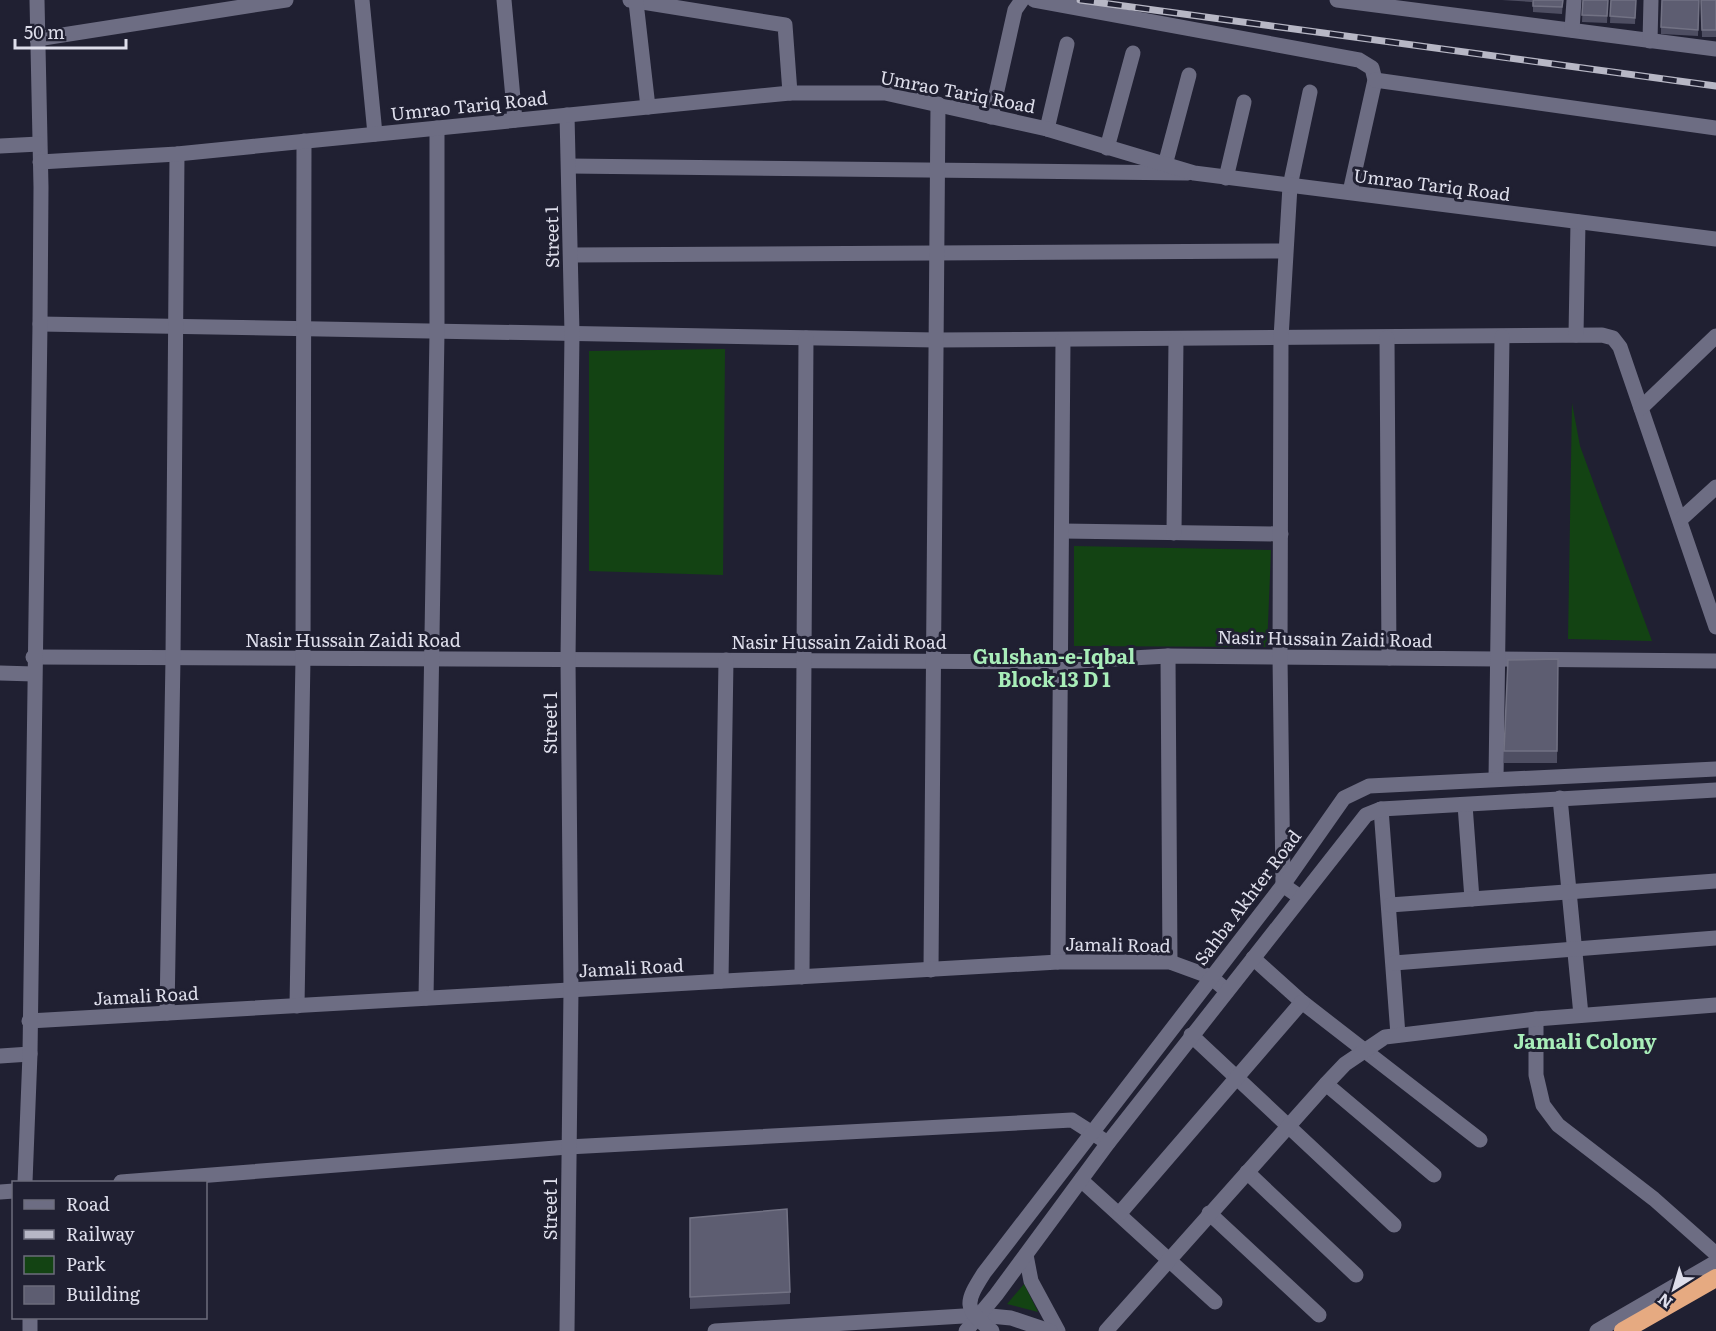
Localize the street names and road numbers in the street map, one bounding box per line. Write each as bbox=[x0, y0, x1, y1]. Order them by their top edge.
street label: Umrao Tariq Road bbox=[878, 63, 1038, 119]
street label: Umrao Tariq Road bbox=[389, 83, 549, 127]
street label: Umrao Tariq Road bbox=[1352, 161, 1512, 207]
street label: Street 1 bbox=[537, 206, 565, 268]
street label: Nasir Hussain Zaidi Road bbox=[1217, 623, 1433, 653]
street label: Nasir Hussain Zaidi Road bbox=[245, 626, 461, 653]
street label: Nasir Hussain Zaidi Road bbox=[731, 628, 947, 655]
street label: Street 1 bbox=[536, 692, 563, 754]
street label: Sahba Akhter Road bbox=[1187, 824, 1307, 970]
street label: Jamali Road bbox=[1065, 930, 1171, 958]
street label: Jamali Road bbox=[578, 951, 684, 983]
street label: Jamali Road bbox=[93, 979, 199, 1011]
street label: Street 1 bbox=[536, 1178, 563, 1240]

